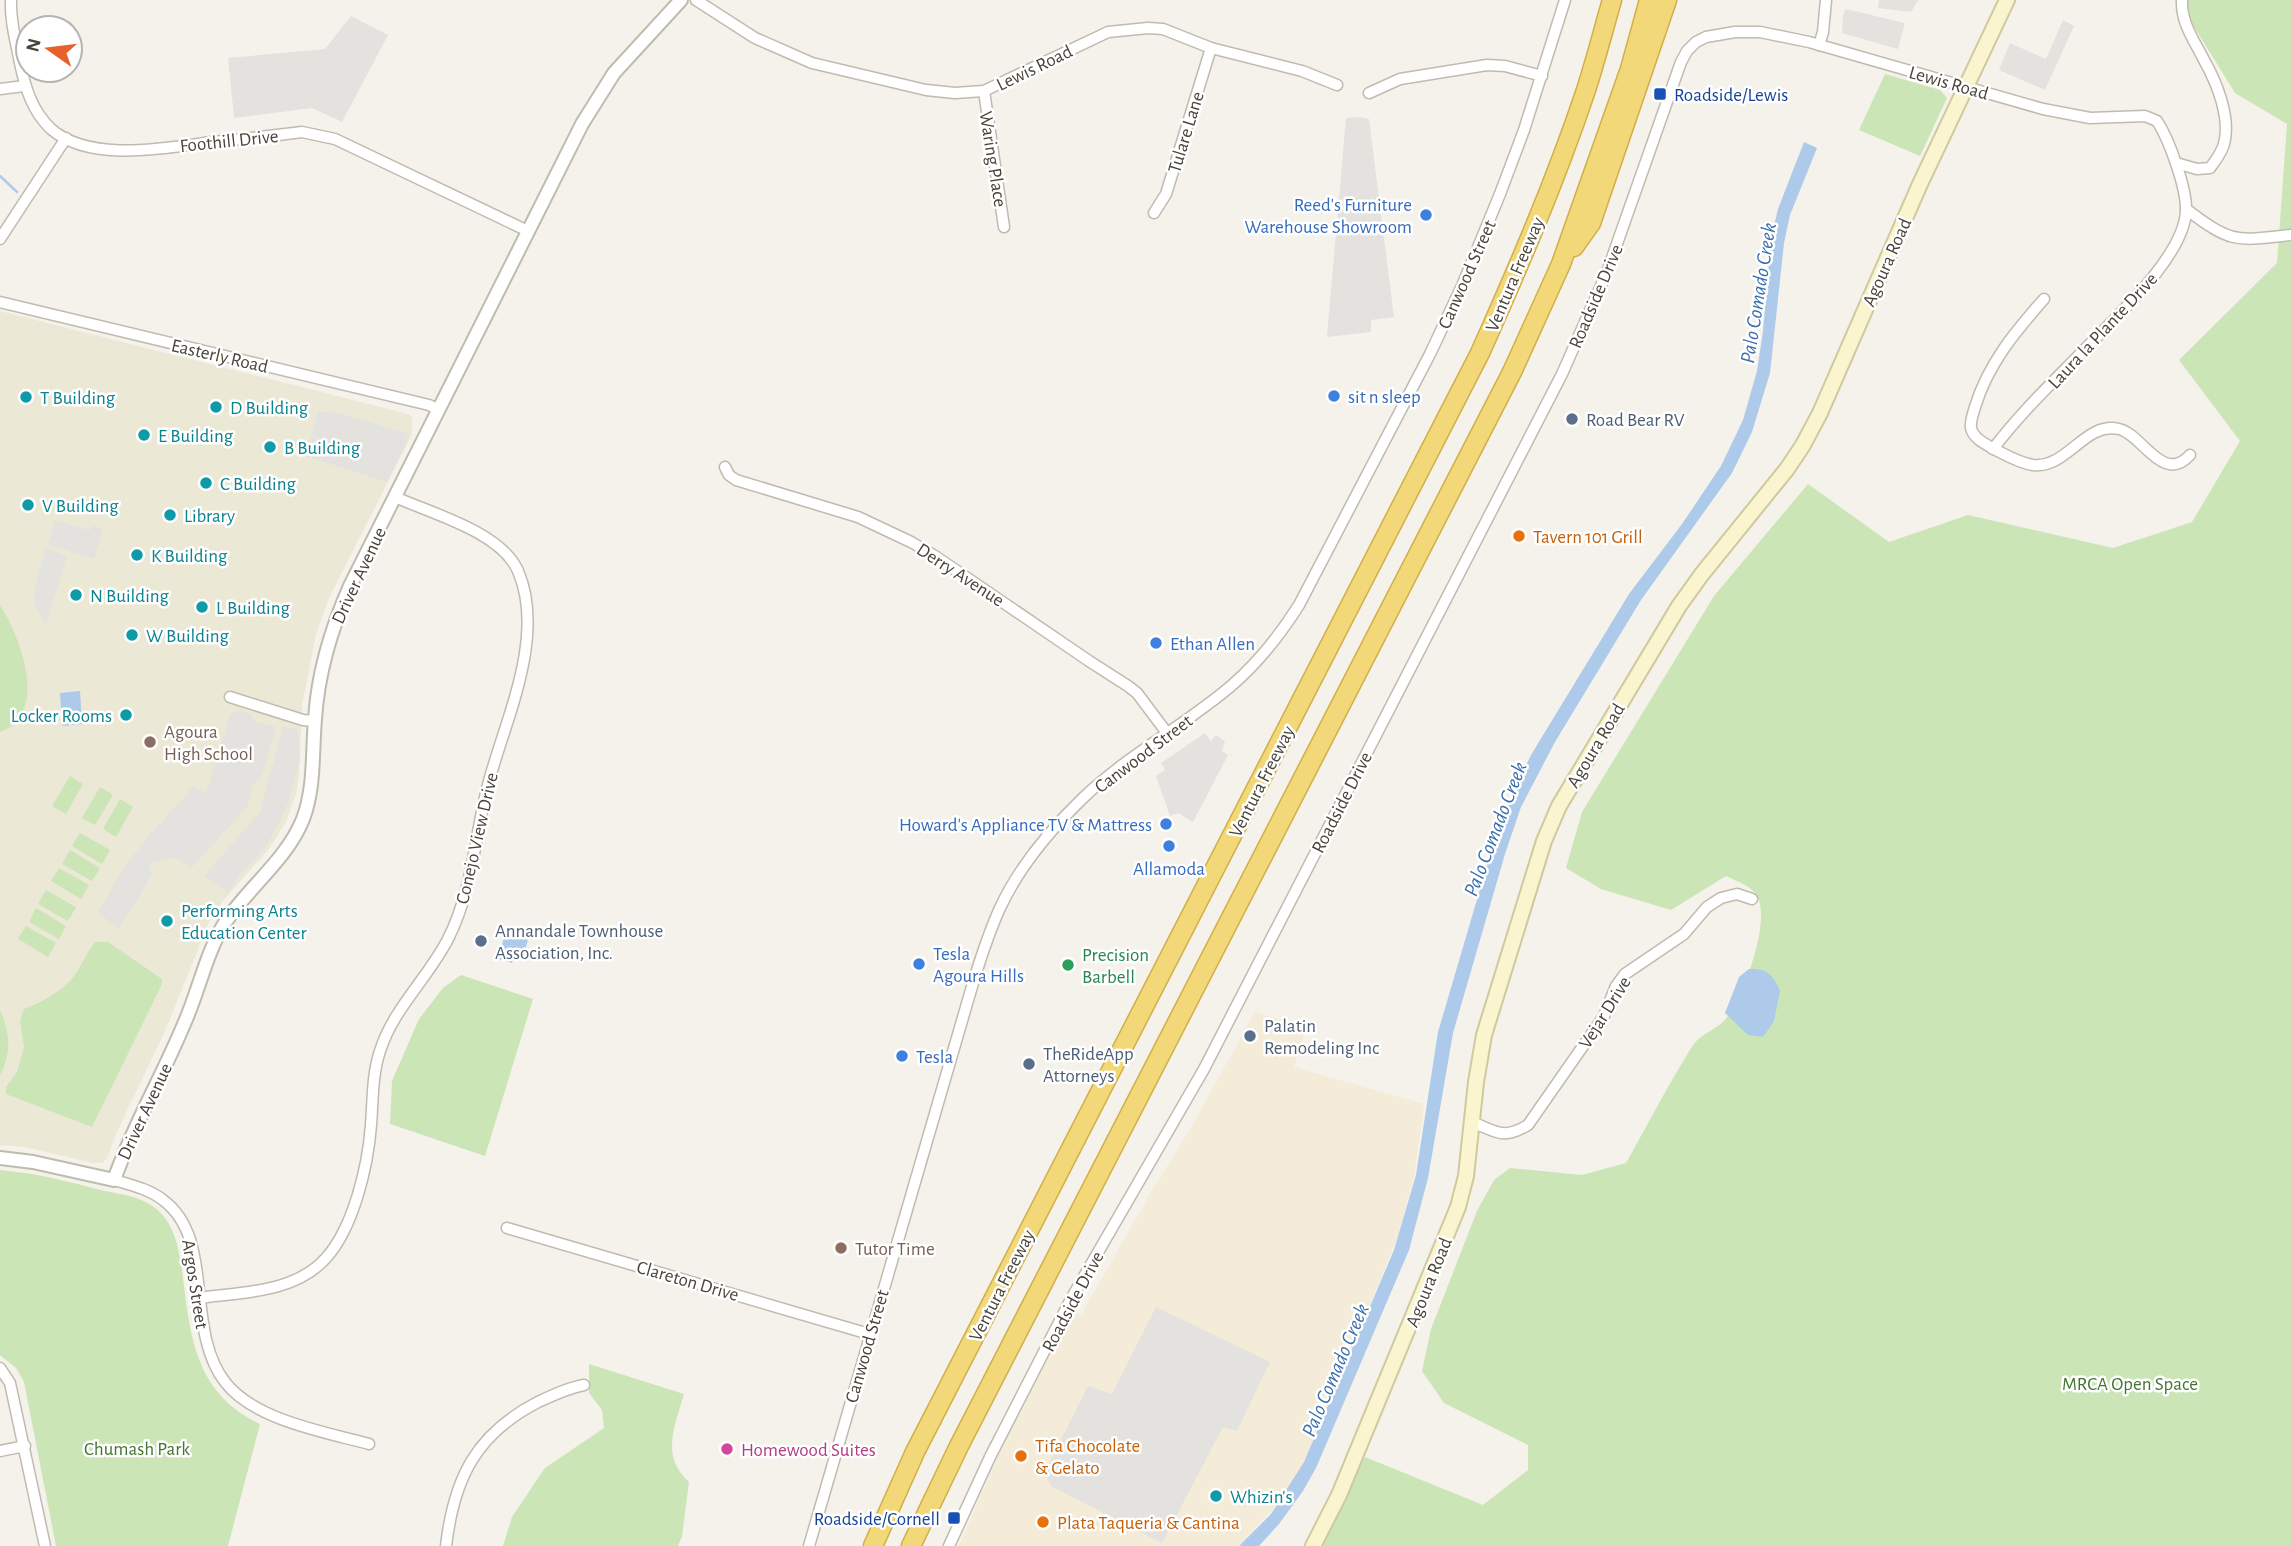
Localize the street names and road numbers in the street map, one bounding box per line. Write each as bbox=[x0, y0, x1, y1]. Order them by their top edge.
street label: Lewis Road bbox=[994, 42, 1076, 95]
street label: Lewis Road bbox=[1907, 63, 1991, 104]
street label: Tulare Lane bbox=[1165, 90, 1208, 175]
street label: Waring Place bbox=[976, 110, 1009, 209]
street label: Foothill Drive bbox=[179, 127, 279, 156]
street label: Ventura Freeway bbox=[1483, 215, 1548, 335]
street label: Agoura Road bbox=[1859, 215, 1915, 310]
street label: Canwood Street bbox=[1435, 217, 1500, 332]
street label: Roadside Drive bbox=[1566, 242, 1627, 351]
street label: Laura la Plante Drive bbox=[2045, 269, 2161, 393]
street label: Easterly Road bbox=[169, 336, 270, 377]
street label: Driver Avenue bbox=[329, 524, 390, 627]
street label: Derry Avenue bbox=[913, 540, 1007, 611]
street label: Agoura Road bbox=[1564, 700, 1629, 791]
street label: Canwood Street bbox=[1092, 711, 1196, 797]
street label: Ventura Freeway bbox=[1226, 723, 1299, 840]
street label: Roadside Drive bbox=[1309, 749, 1376, 856]
street label: Conejo View Drive bbox=[453, 771, 502, 906]
street label: Vejar Drive bbox=[1576, 973, 1635, 1052]
street label: Driver Avenue bbox=[115, 1060, 176, 1163]
street label: Ventura Freeway bbox=[966, 1227, 1039, 1344]
street label: Agoura Road bbox=[1403, 1235, 1456, 1330]
street label: Argos Street bbox=[178, 1238, 211, 1330]
street label: Roadside Drive bbox=[1039, 1248, 1108, 1355]
street label: Clareton Drive bbox=[634, 1258, 741, 1305]
street label: Canwood Street bbox=[842, 1288, 893, 1405]

